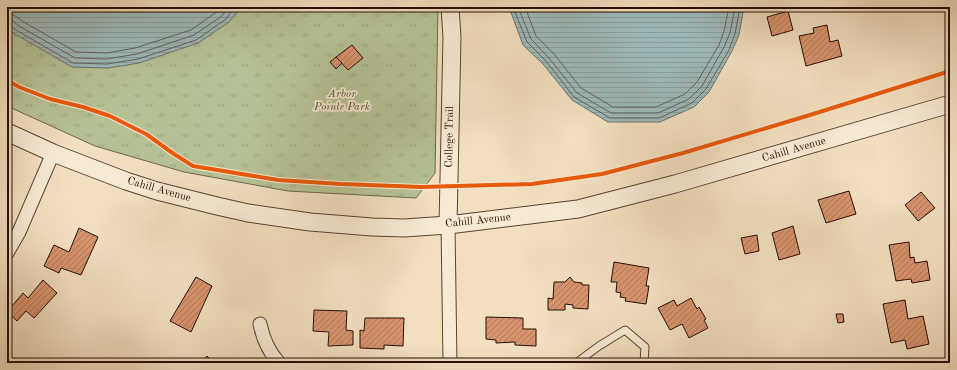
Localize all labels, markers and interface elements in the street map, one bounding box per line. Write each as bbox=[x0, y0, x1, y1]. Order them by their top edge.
park label: Arbor Pointe Park bbox=[313, 89, 371, 113]
street label: College Trail bbox=[444, 106, 456, 168]
street label: Cahill Avenue bbox=[761, 136, 827, 164]
street label: Cahill Avenue bbox=[126, 176, 192, 204]
street label: Cahill Avenue bbox=[445, 212, 511, 230]

